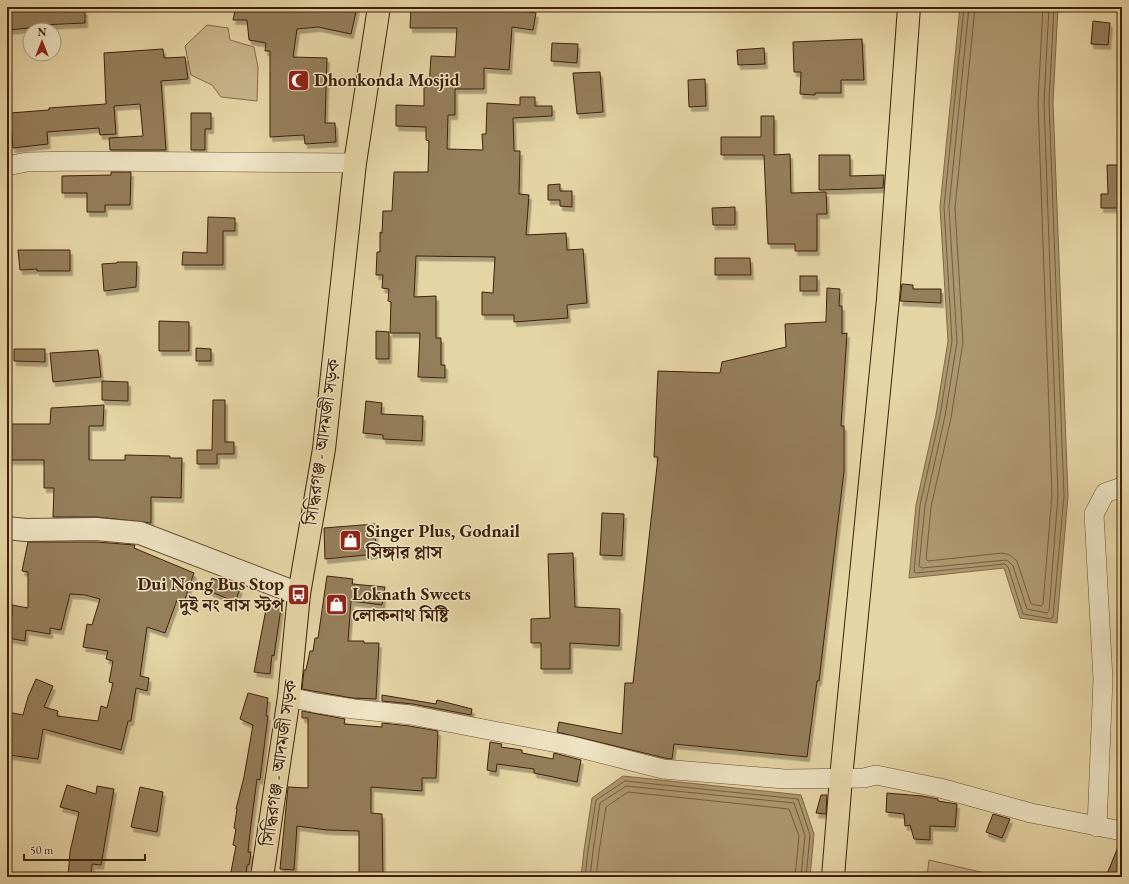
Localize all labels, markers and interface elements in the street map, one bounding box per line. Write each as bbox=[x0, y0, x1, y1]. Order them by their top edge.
north arrow bbox=[22, 22, 62, 62]
text: N bbox=[38, 25, 47, 39]
mosque icon: Dhonkonda Mosjid bbox=[285, 67, 311, 93]
place label: Dhonkonda Mosjid bbox=[314, 68, 460, 91]
street label: সিদ্ধিরগঞ্জ - আদমজী সড়ক bbox=[298, 356, 345, 527]
place label: Singer Plus, Godnail সিঙ্গার প্লাস bbox=[365, 519, 520, 563]
shop icon: Singer Plus, Godnail সিঙ্গার প্লাস bbox=[337, 528, 363, 554]
place label: Dui Nong Bus Stop দুই নং বাস স্টপ bbox=[138, 572, 285, 616]
bus stop icon: Dui Nong Bus Stop দুই নং বাস স্টপ bbox=[286, 581, 312, 607]
place label: Loknath Sweets লোকনাথ মিষ্টি bbox=[352, 582, 471, 626]
shop icon: Loknath Sweets লোকনাথ মিষ্টি bbox=[324, 591, 350, 617]
street label: সিদ্ধিরগঞ্জ - আদমজী সড়ক bbox=[255, 677, 302, 848]
scale bar bbox=[24, 836, 145, 862]
text: 50 m bbox=[30, 842, 54, 858]

